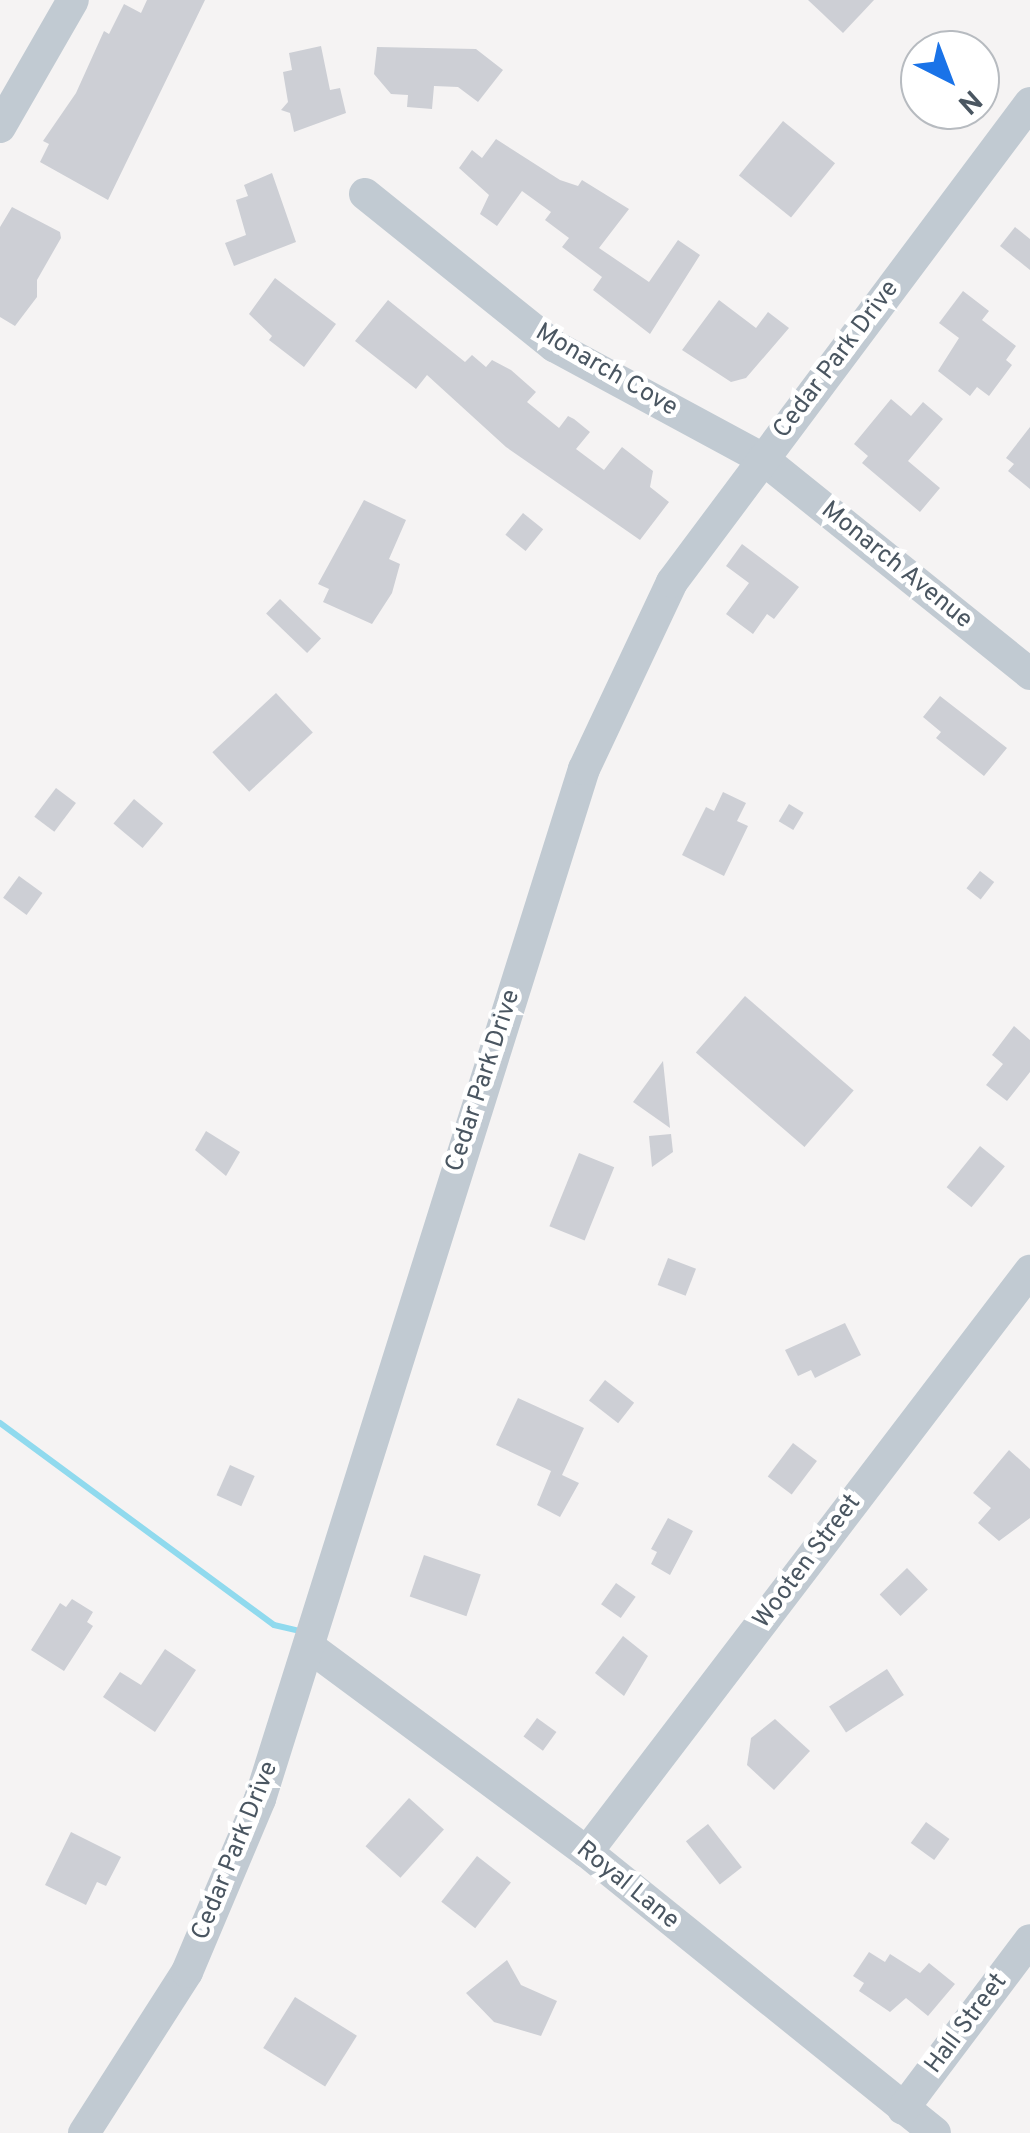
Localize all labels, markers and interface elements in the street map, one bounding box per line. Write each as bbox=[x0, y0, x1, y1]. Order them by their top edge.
north arrow bbox=[900, 30, 1000, 130]
text: N bbox=[949, 81, 988, 121]
street label: Cedar Park Drive bbox=[768, 275, 906, 445]
street label: Monarch Cove bbox=[529, 318, 683, 424]
street label: Monarch Avenue bbox=[814, 496, 978, 636]
street label: Cedar Park Drive bbox=[440, 986, 528, 1176]
street label: Wooten Street bbox=[748, 1489, 868, 1635]
street label: Cedar Park Drive bbox=[186, 1757, 286, 1945]
street label: Royal Lane bbox=[570, 1835, 684, 1937]
street label: Hall Street bbox=[920, 1968, 1014, 2080]

